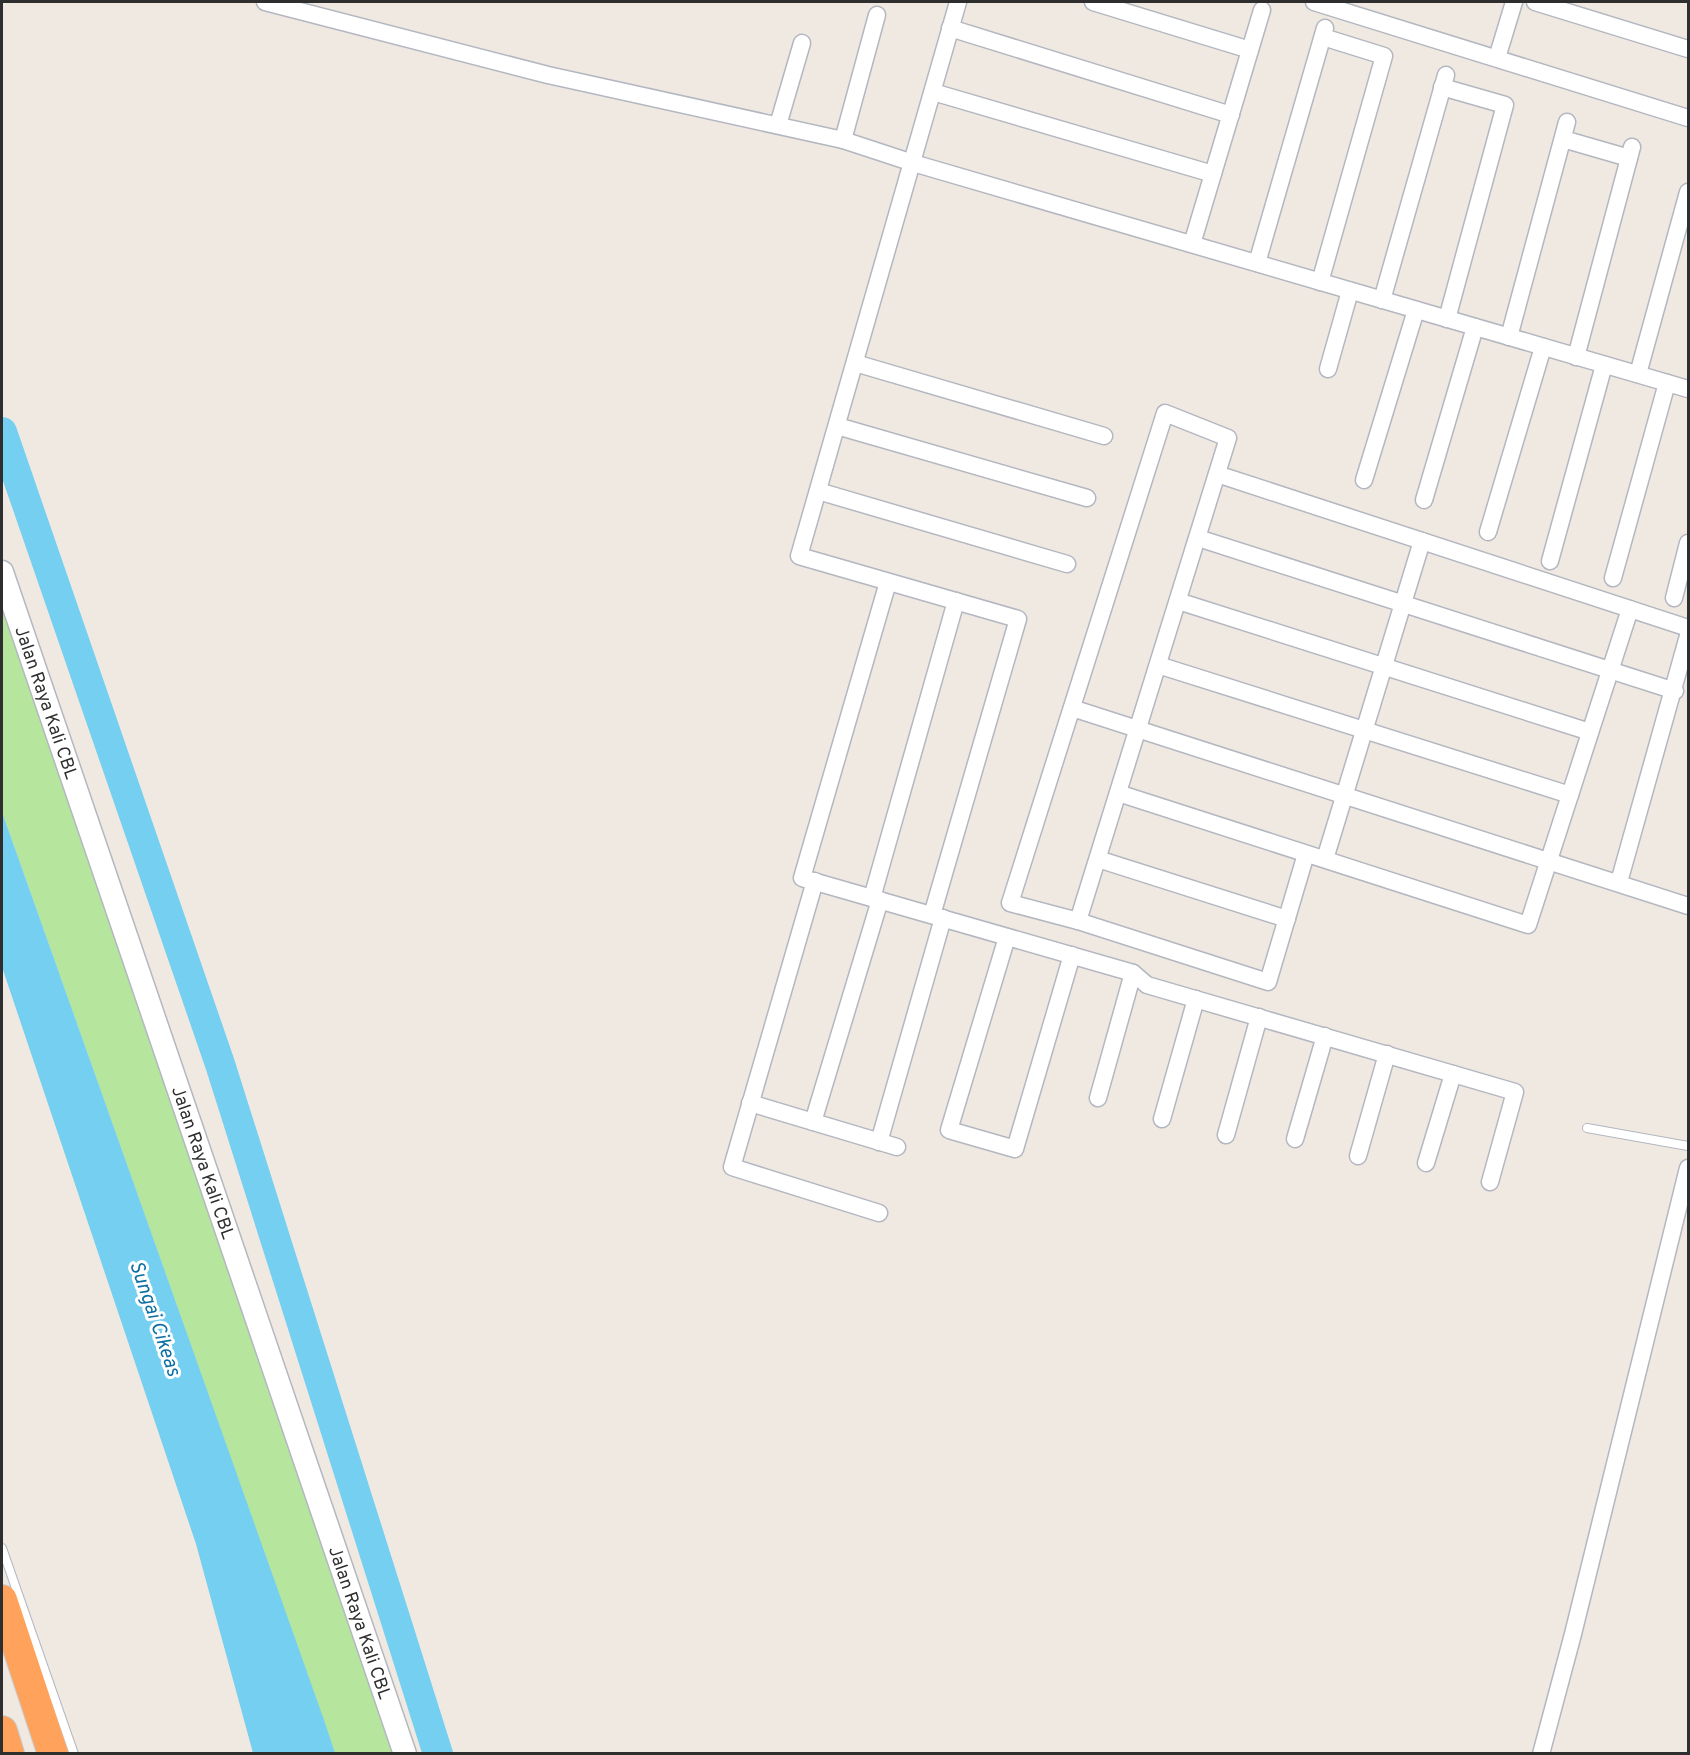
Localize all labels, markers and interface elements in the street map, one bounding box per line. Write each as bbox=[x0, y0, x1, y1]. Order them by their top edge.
street label: Jalan Raya Kali CBL bbox=[8, 624, 82, 783]
street label: Jalan Raya Kali CBL bbox=[165, 1084, 239, 1243]
water label: Sungai Cikeas bbox=[122, 1258, 186, 1381]
street label: Jalan Raya Kali CBL bbox=[322, 1544, 396, 1703]

